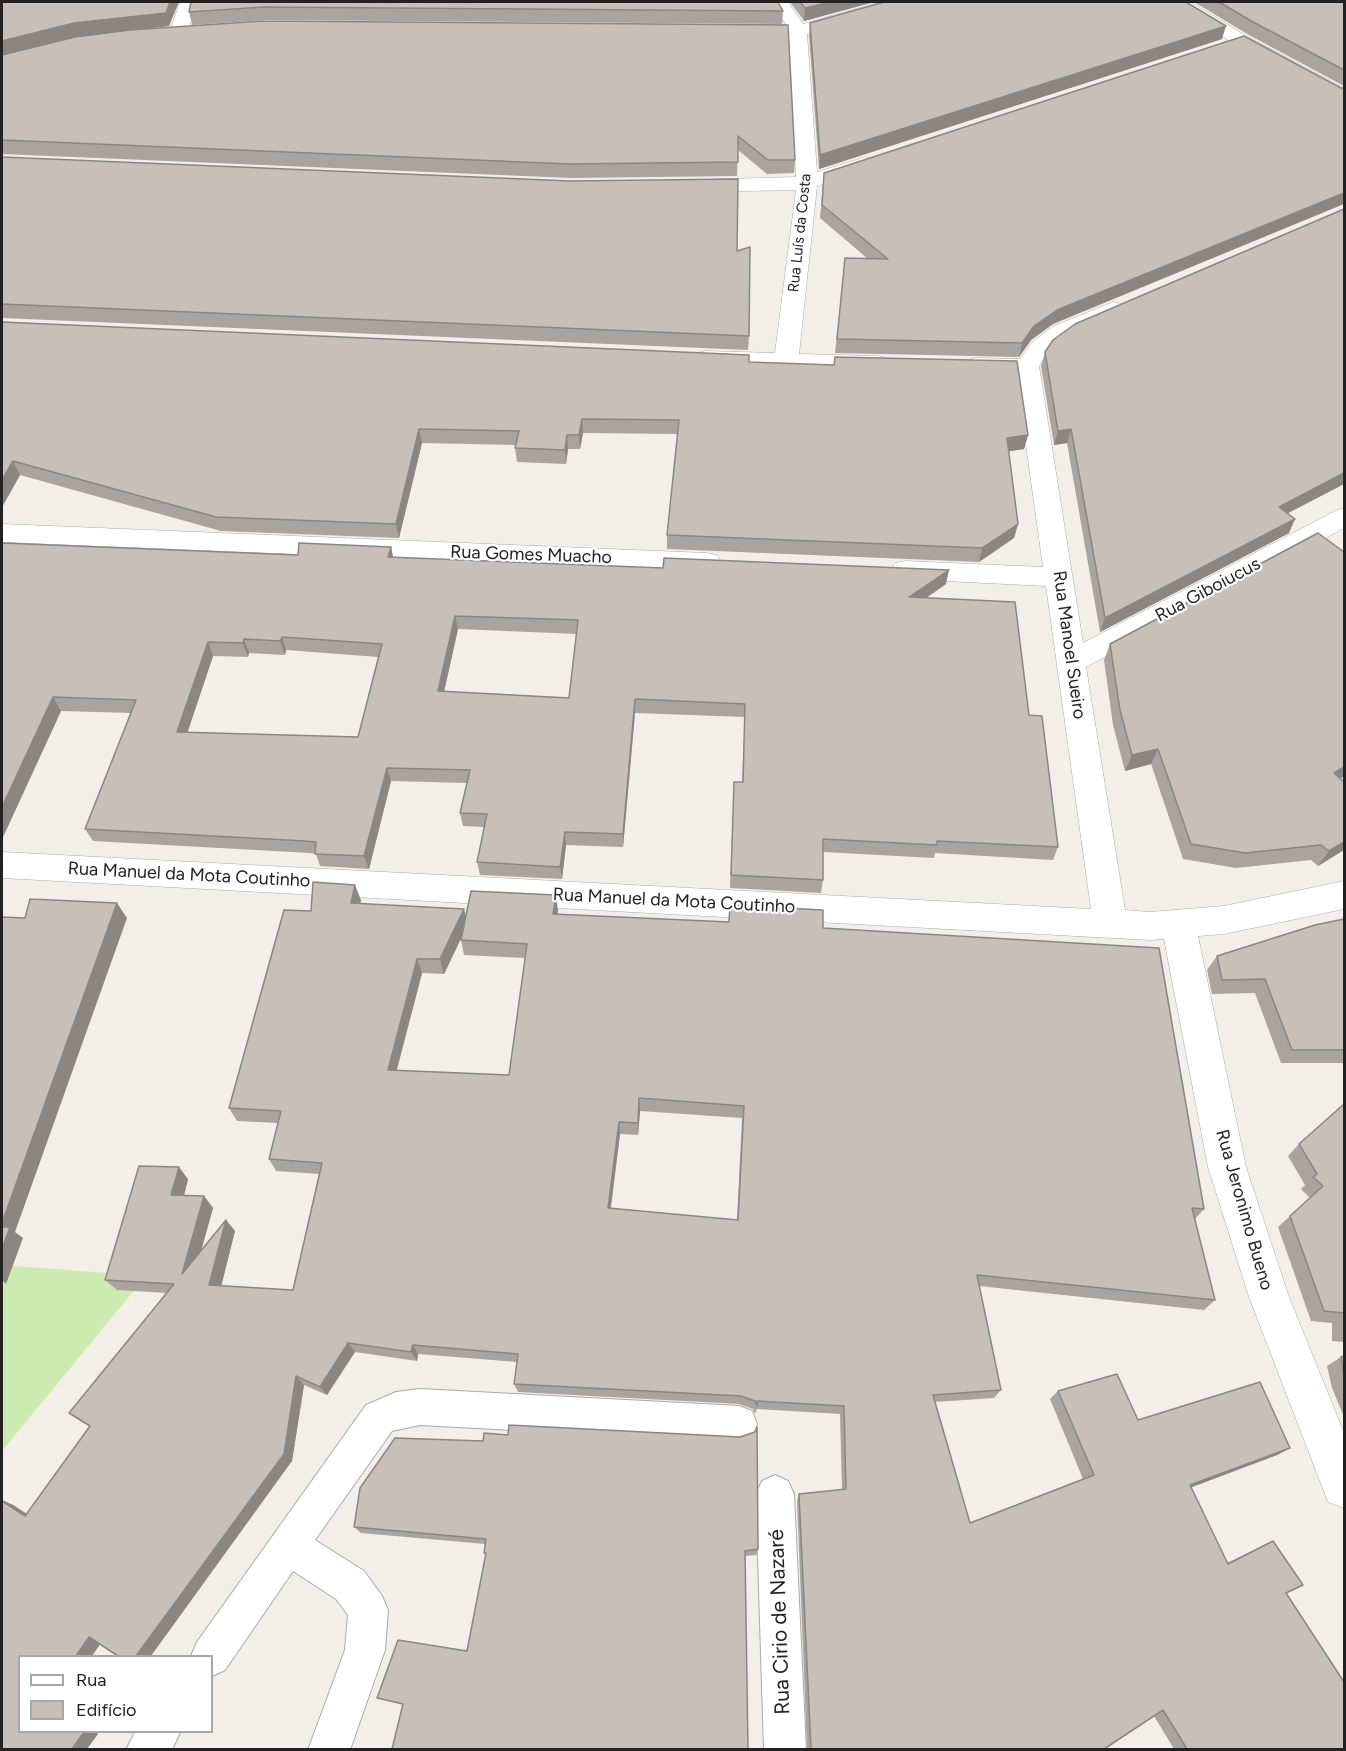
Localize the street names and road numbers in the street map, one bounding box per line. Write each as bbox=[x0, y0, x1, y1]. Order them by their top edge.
street label: Rua Luís da Costa bbox=[785, 173, 815, 293]
street label: Rua Gomes Muacho bbox=[450, 541, 612, 569]
street label: Rua Giboiucus bbox=[1152, 553, 1264, 627]
street label: Rua Manoel Sueiro bbox=[1048, 569, 1090, 721]
street label: Rua Manuel da Mota Coutinho bbox=[67, 858, 311, 892]
street label: Rua Manuel da Mota Coutinho bbox=[552, 884, 796, 918]
street label: Rua Jeronimo Bueno bbox=[1211, 1127, 1277, 1293]
street label: Rua Cirio de Nazaré bbox=[764, 1529, 796, 1715]

